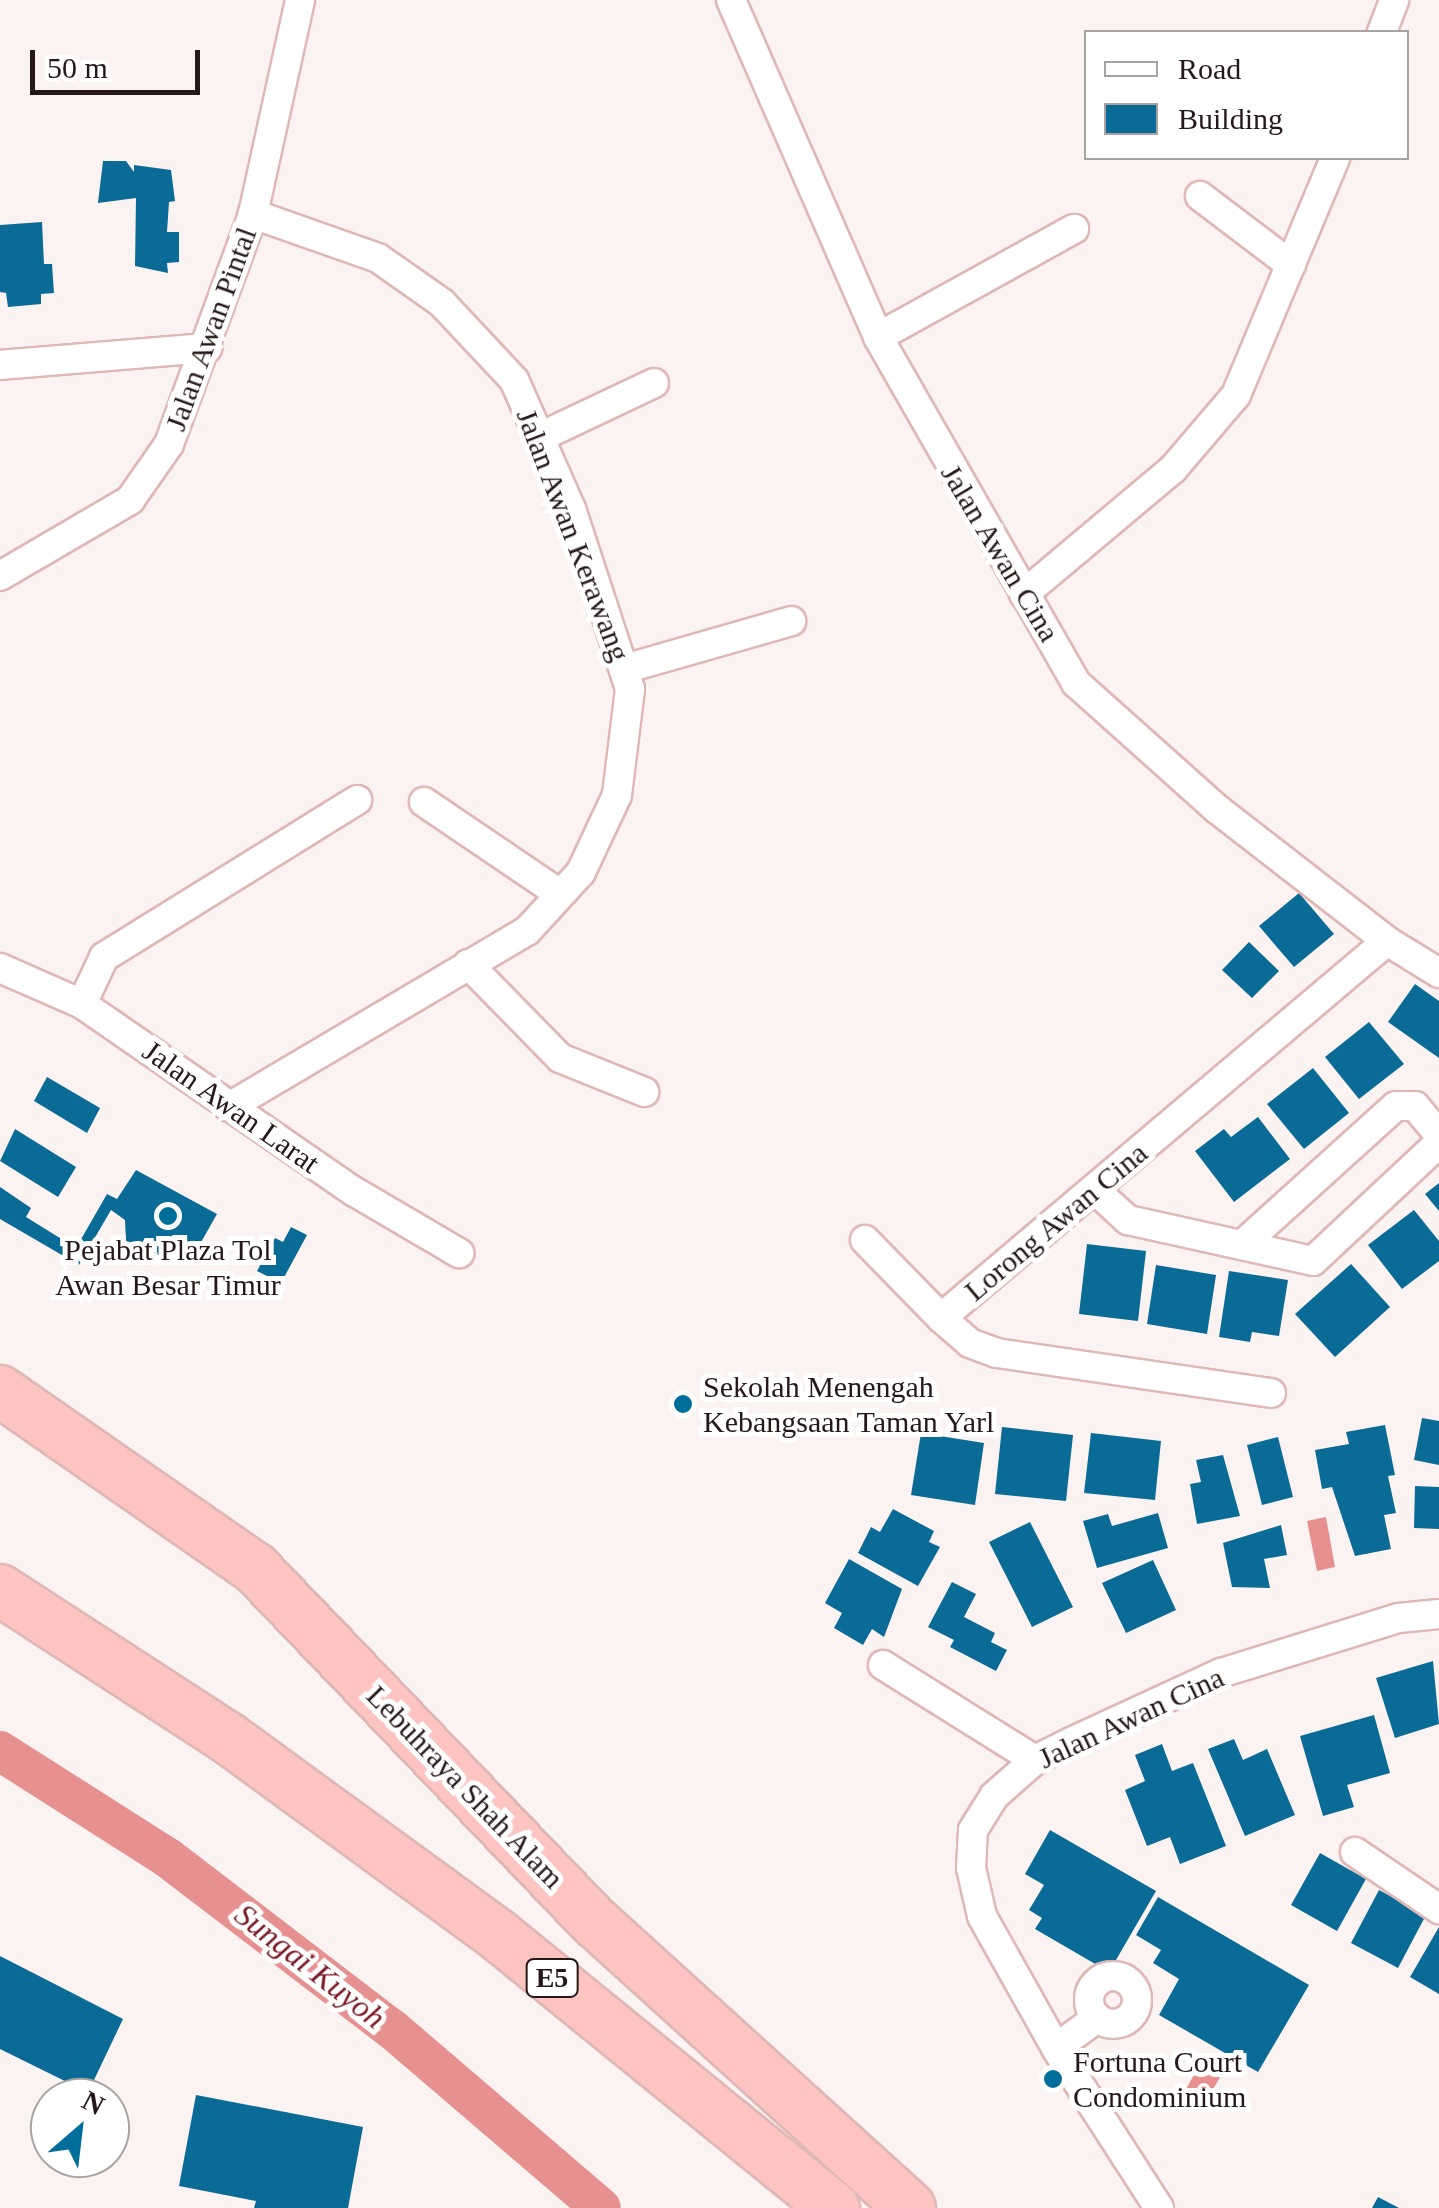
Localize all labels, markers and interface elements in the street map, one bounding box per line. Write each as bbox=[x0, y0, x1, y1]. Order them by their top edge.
scale bar bbox=[35, 30, 205, 92]
legend bbox=[1084, 30, 1409, 160]
text: 50 m bbox=[47, 51, 108, 84]
text: Road bbox=[1178, 52, 1241, 85]
text: Building bbox=[1178, 102, 1283, 135]
street label: Jalan Awan Pintal bbox=[157, 222, 265, 436]
street label: Jalan Awan Kerawang bbox=[508, 403, 638, 667]
street label: Jalan Awan Cina bbox=[933, 457, 1067, 649]
street label: Jalan Awan Larat bbox=[135, 1032, 327, 1182]
street label: Lorong Awan Cina bbox=[957, 1135, 1155, 1309]
marker: Pejabat Plaza Tol Awan Besar Timur bbox=[157, 1205, 179, 1227]
place label: Pejabat Plaza Tol Awan Besar Timur bbox=[55, 1232, 281, 1302]
place label: Sekolah Menengah Kebangsaan Taman Yarl bbox=[703, 1369, 996, 1440]
marker: Sekolah Menengah Kebangsaan Taman Yarl bbox=[672, 1393, 694, 1415]
street label: Jalan Awan Cina bbox=[1032, 1659, 1230, 1777]
street label: Lebuhraya Shah Alam bbox=[358, 1677, 572, 1897]
water label: Sungai Kuyoh bbox=[227, 1895, 393, 2037]
road number: E5 bbox=[524, 1955, 580, 2001]
place label: Fortuna Court Condominium bbox=[1073, 2044, 1246, 2114]
marker: Fortuna Court Condominium bbox=[1042, 2068, 1064, 2090]
north arrow bbox=[30, 2078, 130, 2178]
text: N bbox=[77, 2084, 110, 2121]

